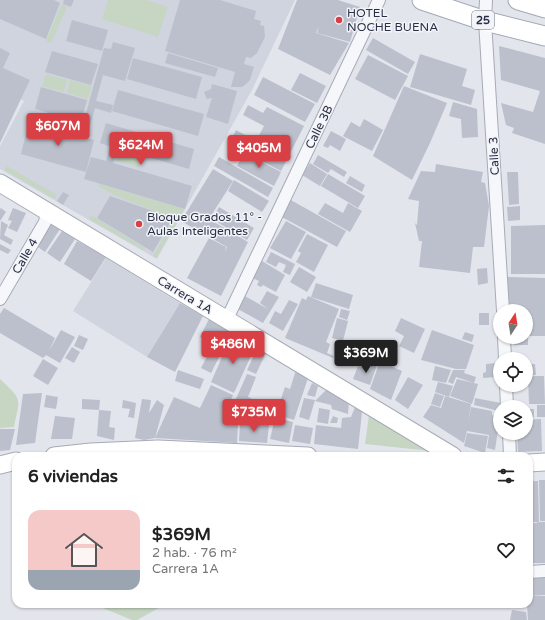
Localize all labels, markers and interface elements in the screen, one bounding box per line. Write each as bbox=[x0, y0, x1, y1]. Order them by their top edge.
place label: HOTEL NOCHE BUENA bbox=[347, 6, 438, 34]
road number: 25 bbox=[472, 11, 494, 29]
marker: HOTEL NOCHE BUENA bbox=[334, 15, 344, 25]
street label: Calle 3B bbox=[302, 103, 336, 151]
pin: $607M bbox=[30, 113, 86, 147]
text: $607M bbox=[35, 118, 81, 134]
pin: $624M bbox=[113, 132, 169, 166]
pin: $405M bbox=[231, 135, 287, 169]
street label: Calle 3 bbox=[486, 136, 502, 176]
text: $624M bbox=[118, 137, 164, 153]
text: $405M bbox=[236, 140, 282, 156]
place label: Bloque Grados 11° - Aulas Inteligentes bbox=[147, 210, 262, 238]
marker: Bloque Grados 11° - Aulas Inteligentes bbox=[134, 219, 144, 229]
street label: Calle 4 bbox=[9, 235, 41, 276]
street label: Carrera 1A bbox=[155, 273, 215, 317]
north arrow bbox=[493, 304, 533, 344]
map controls bbox=[493, 304, 533, 440]
pin: $486M bbox=[205, 331, 261, 365]
text: $486M bbox=[210, 336, 256, 352]
pin: $369M bbox=[338, 340, 394, 374]
text: $369M bbox=[343, 345, 389, 361]
button: locate bbox=[493, 352, 533, 392]
pin: $735M bbox=[226, 399, 282, 433]
button: layers bbox=[493, 400, 533, 440]
text: $735M bbox=[231, 404, 277, 420]
icon: filters bbox=[495, 465, 517, 487]
text: 6 viviendas bbox=[28, 466, 118, 487]
text: $369M bbox=[152, 524, 211, 545]
icon: home bbox=[60, 526, 108, 574]
icon: heart bbox=[495, 539, 517, 561]
text: 2 hab. · 76 m² bbox=[152, 545, 237, 561]
text: Carrera 1A bbox=[152, 561, 219, 577]

